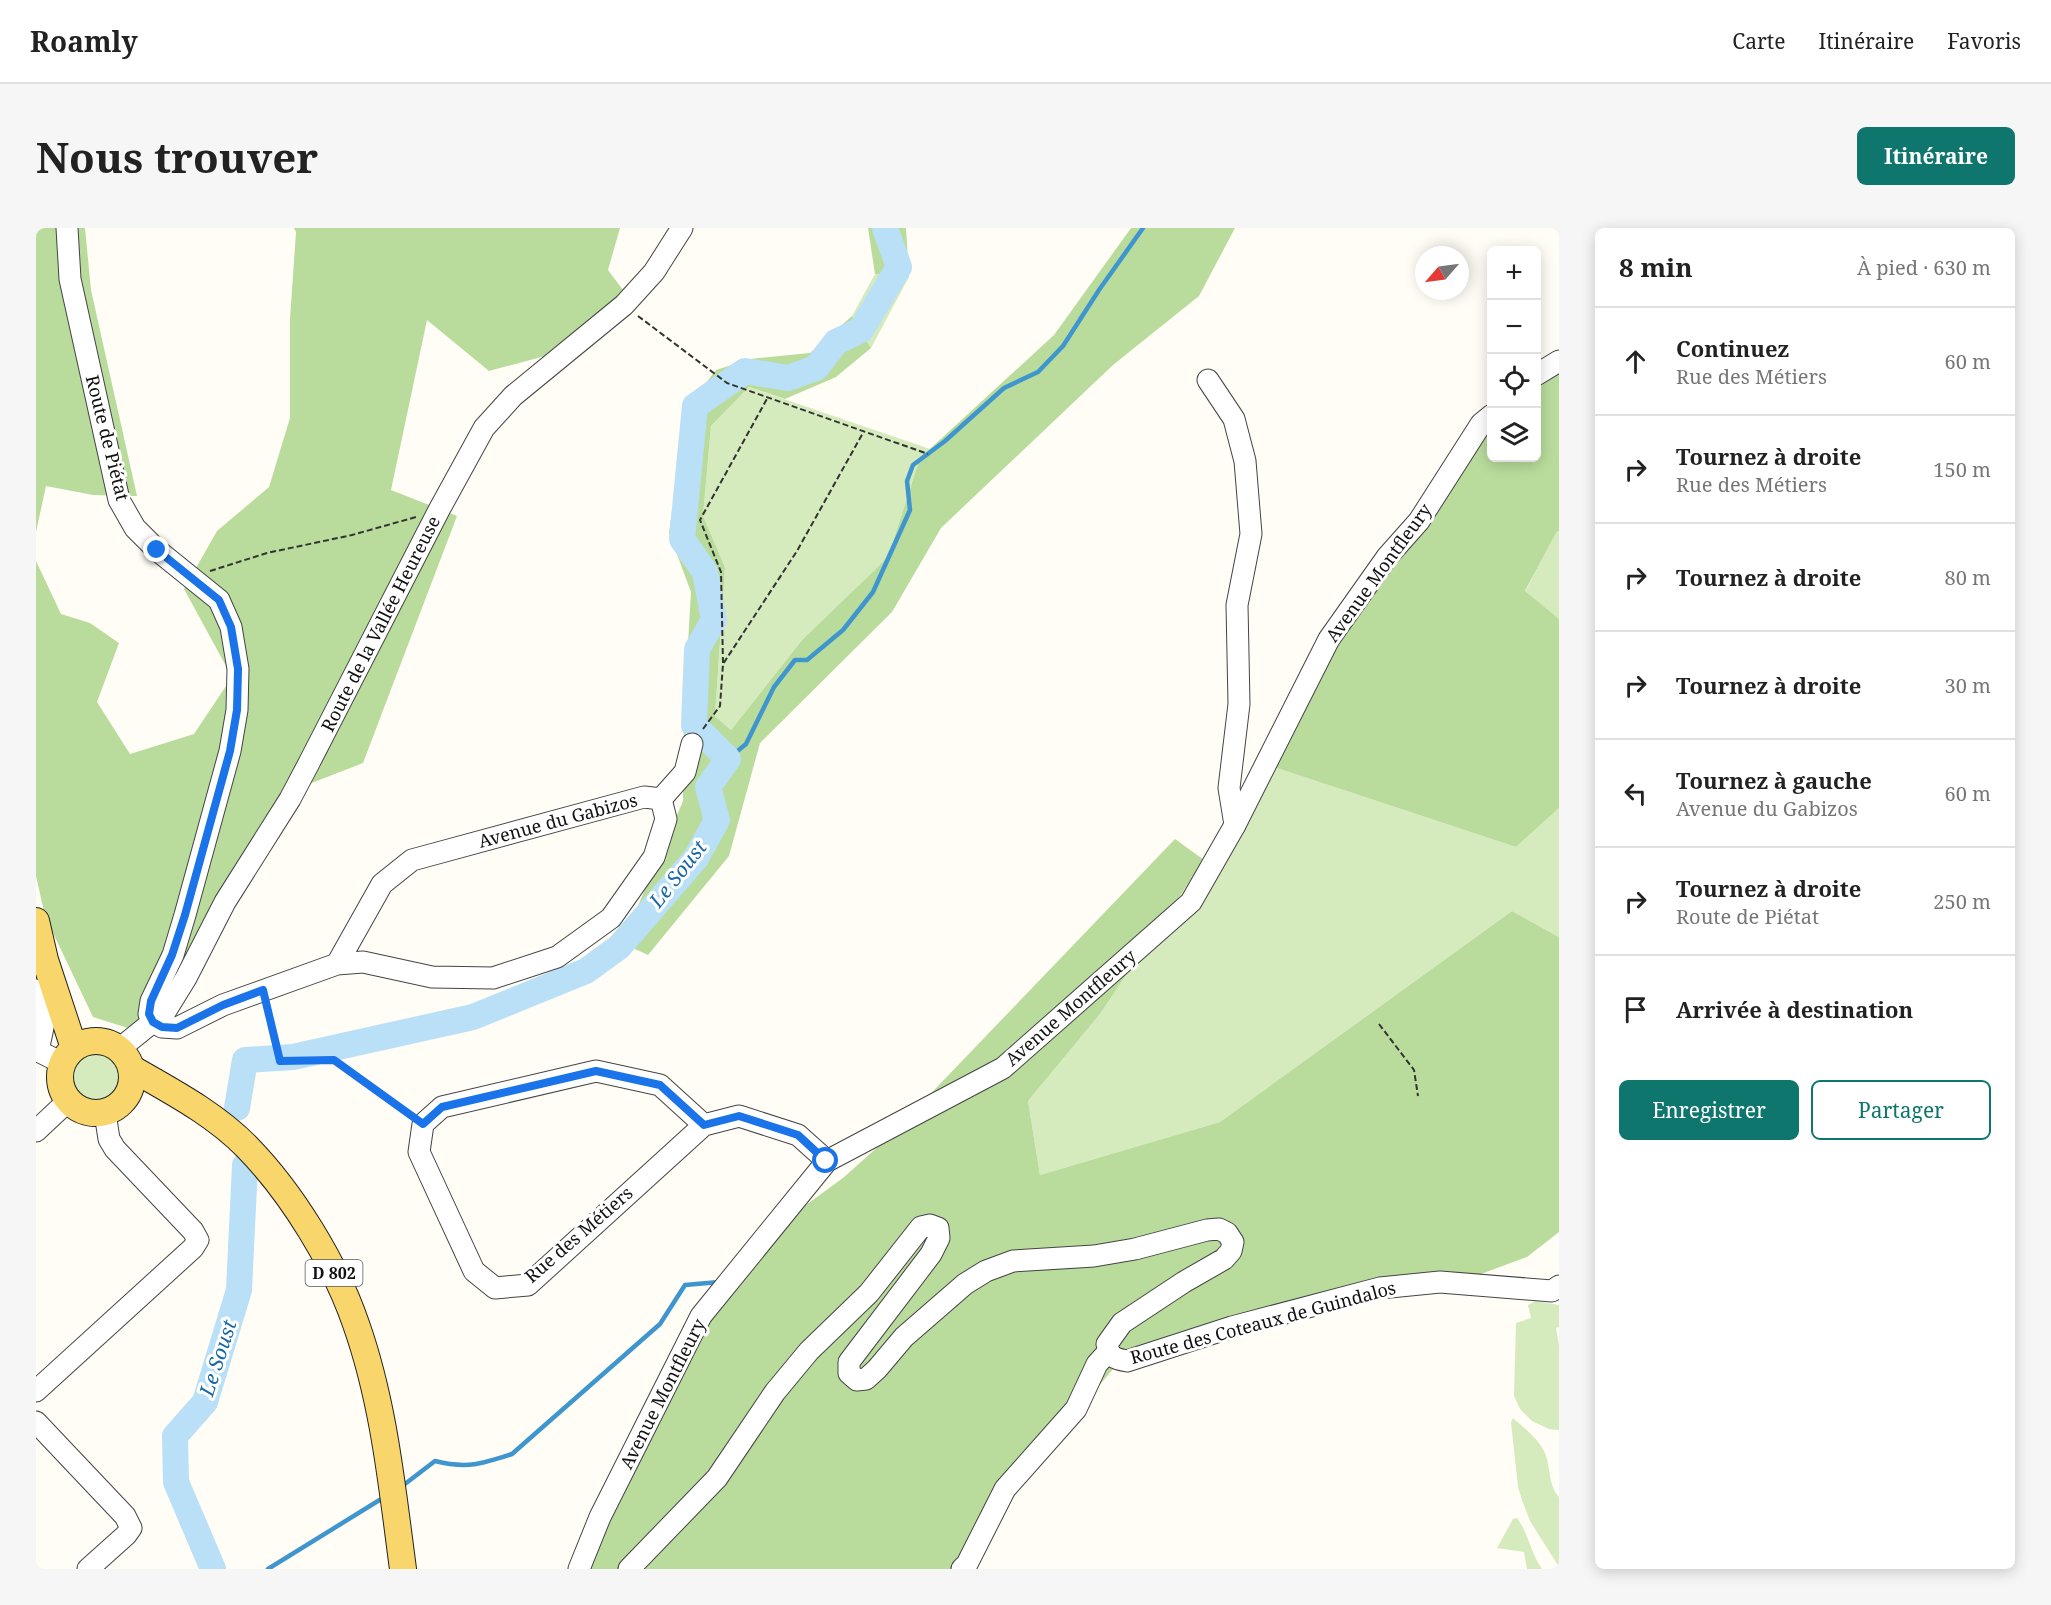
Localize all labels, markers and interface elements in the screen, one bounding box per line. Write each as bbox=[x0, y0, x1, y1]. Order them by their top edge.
text: Roamly bbox=[30, 22, 138, 60]
text: Carte bbox=[1732, 27, 1786, 55]
text: Itinéraire bbox=[1819, 27, 1914, 55]
text: Favoris bbox=[1947, 27, 2021, 55]
button: Itinéraire bbox=[1857, 127, 2015, 185]
text: Nous trouver bbox=[36, 128, 318, 185]
north arrow bbox=[1415, 246, 1469, 300]
map controls bbox=[1487, 246, 1541, 462]
button: + bbox=[1487, 246, 1541, 300]
text: 8 min bbox=[1619, 249, 1693, 285]
text: À pied · 630 m bbox=[1857, 254, 1991, 281]
button: − bbox=[1487, 300, 1541, 354]
text: Continuez bbox=[1676, 333, 1789, 363]
icon: ahead bbox=[1619, 345, 1652, 378]
text: 60 m bbox=[1945, 348, 1991, 375]
button: locate bbox=[1487, 354, 1541, 408]
text: Rue des Métiers bbox=[1676, 363, 1827, 390]
street label: Route de Piétat bbox=[81, 372, 135, 503]
button: layers bbox=[1487, 408, 1541, 462]
text: Tournez à droite bbox=[1676, 441, 1861, 471]
icon: right bbox=[1619, 453, 1652, 486]
text: 150 m bbox=[1933, 456, 1991, 483]
text: Rue des Métiers bbox=[1676, 471, 1827, 498]
street label: Avenue Montfleury bbox=[1320, 498, 1437, 647]
street label: Route de la Vallée Heureuse bbox=[315, 512, 445, 735]
route end bbox=[143, 536, 169, 562]
icon: right bbox=[1619, 561, 1652, 594]
text: Tournez à droite bbox=[1676, 562, 1861, 592]
text: 80 m bbox=[1945, 564, 1991, 591]
icon: right bbox=[1619, 669, 1652, 702]
text: Tournez à droite bbox=[1676, 670, 1861, 700]
text: 30 m bbox=[1945, 672, 1991, 699]
text: Tournez à gauche bbox=[1676, 765, 1872, 795]
icon: left bbox=[1619, 777, 1652, 810]
text: 60 m bbox=[1945, 780, 1991, 807]
street label: Avenue du Gabizos bbox=[476, 787, 640, 853]
text: Avenue du Gabizos bbox=[1676, 795, 1858, 822]
water label: Le Soust bbox=[642, 834, 713, 914]
text: Tournez à droite bbox=[1676, 873, 1861, 903]
icon: right bbox=[1619, 885, 1652, 918]
text: 250 m bbox=[1933, 888, 1991, 915]
text: Route de Piétat bbox=[1676, 903, 1819, 930]
street label: Avenue Montfleury bbox=[1000, 943, 1141, 1071]
icon: arrive bbox=[1619, 993, 1652, 1026]
text: Arrivée à destination bbox=[1676, 994, 1913, 1024]
button: Enregistrer bbox=[1619, 1080, 1799, 1140]
button: Partager bbox=[1811, 1080, 1991, 1140]
route start bbox=[812, 1147, 838, 1173]
street label: Rue des Métiers bbox=[519, 1181, 637, 1288]
road number: D 802 bbox=[306, 1260, 362, 1286]
street label: Route des Coteaux de Guindalos bbox=[1127, 1275, 1398, 1369]
street label: Avenue Montfleury bbox=[614, 1313, 711, 1473]
water label: Le Soust bbox=[192, 1316, 243, 1400]

